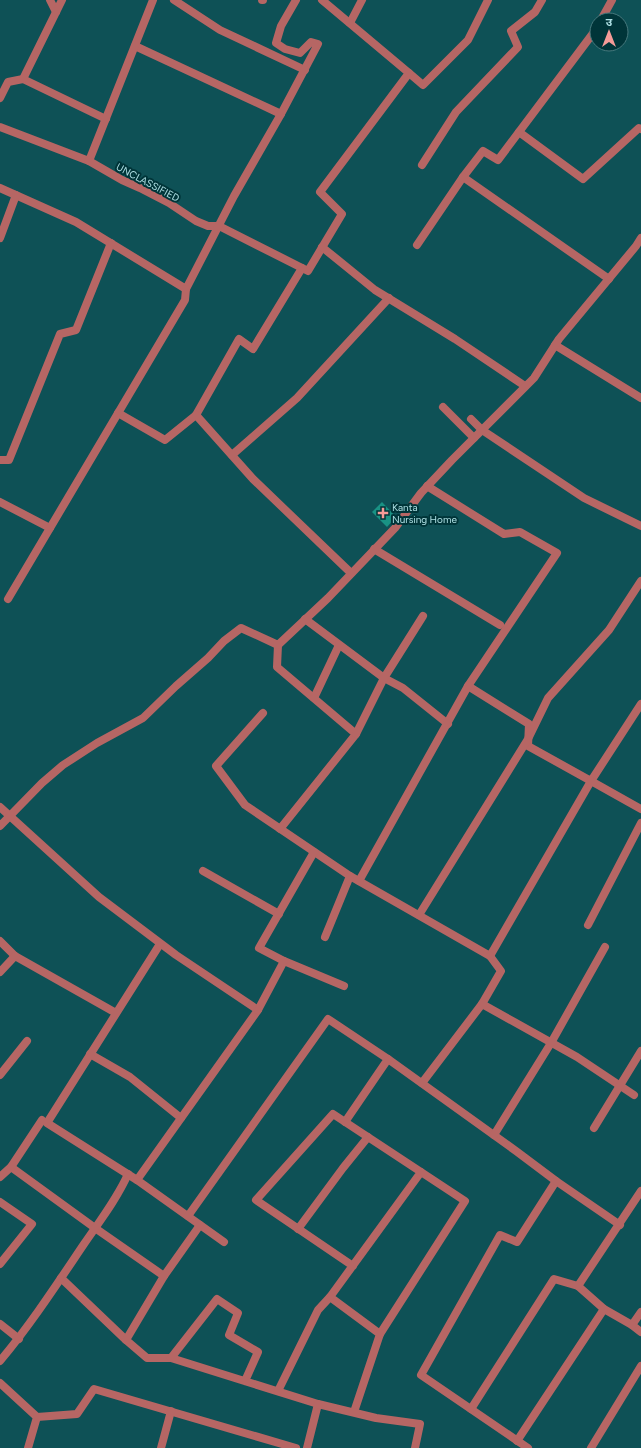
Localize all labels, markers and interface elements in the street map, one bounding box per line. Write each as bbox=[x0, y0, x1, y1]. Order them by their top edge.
north arrow bbox=[589, 12, 629, 52]
text: उ bbox=[606, 16, 613, 29]
street label: UNCLASSIFIED bbox=[114, 160, 182, 205]
place label: Kanta Nursing Home bbox=[392, 501, 457, 526]
marker: Kanta Nursing Home bbox=[377, 507, 389, 519]

